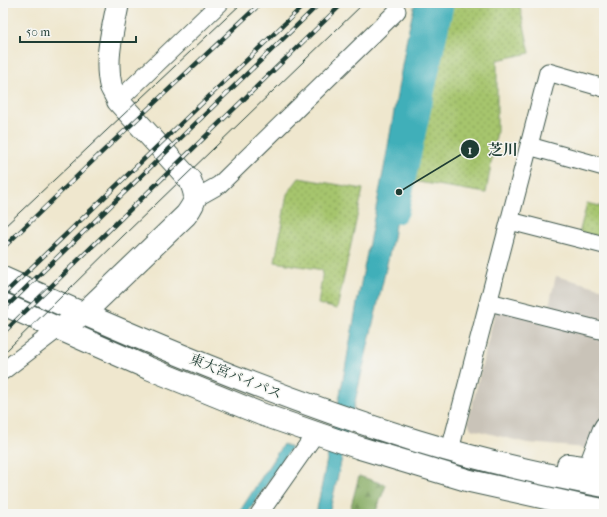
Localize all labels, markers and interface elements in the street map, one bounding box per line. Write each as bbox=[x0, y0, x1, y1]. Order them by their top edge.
scale bar bbox=[20, 18, 136, 44]
text: 50 m bbox=[26, 25, 50, 39]
callout: 芝川 bbox=[460, 136, 526, 163]
text: 芝川 bbox=[488, 141, 518, 159]
text: 1 bbox=[468, 143, 472, 157]
street label: 東大宮バイパス bbox=[187, 350, 284, 403]

